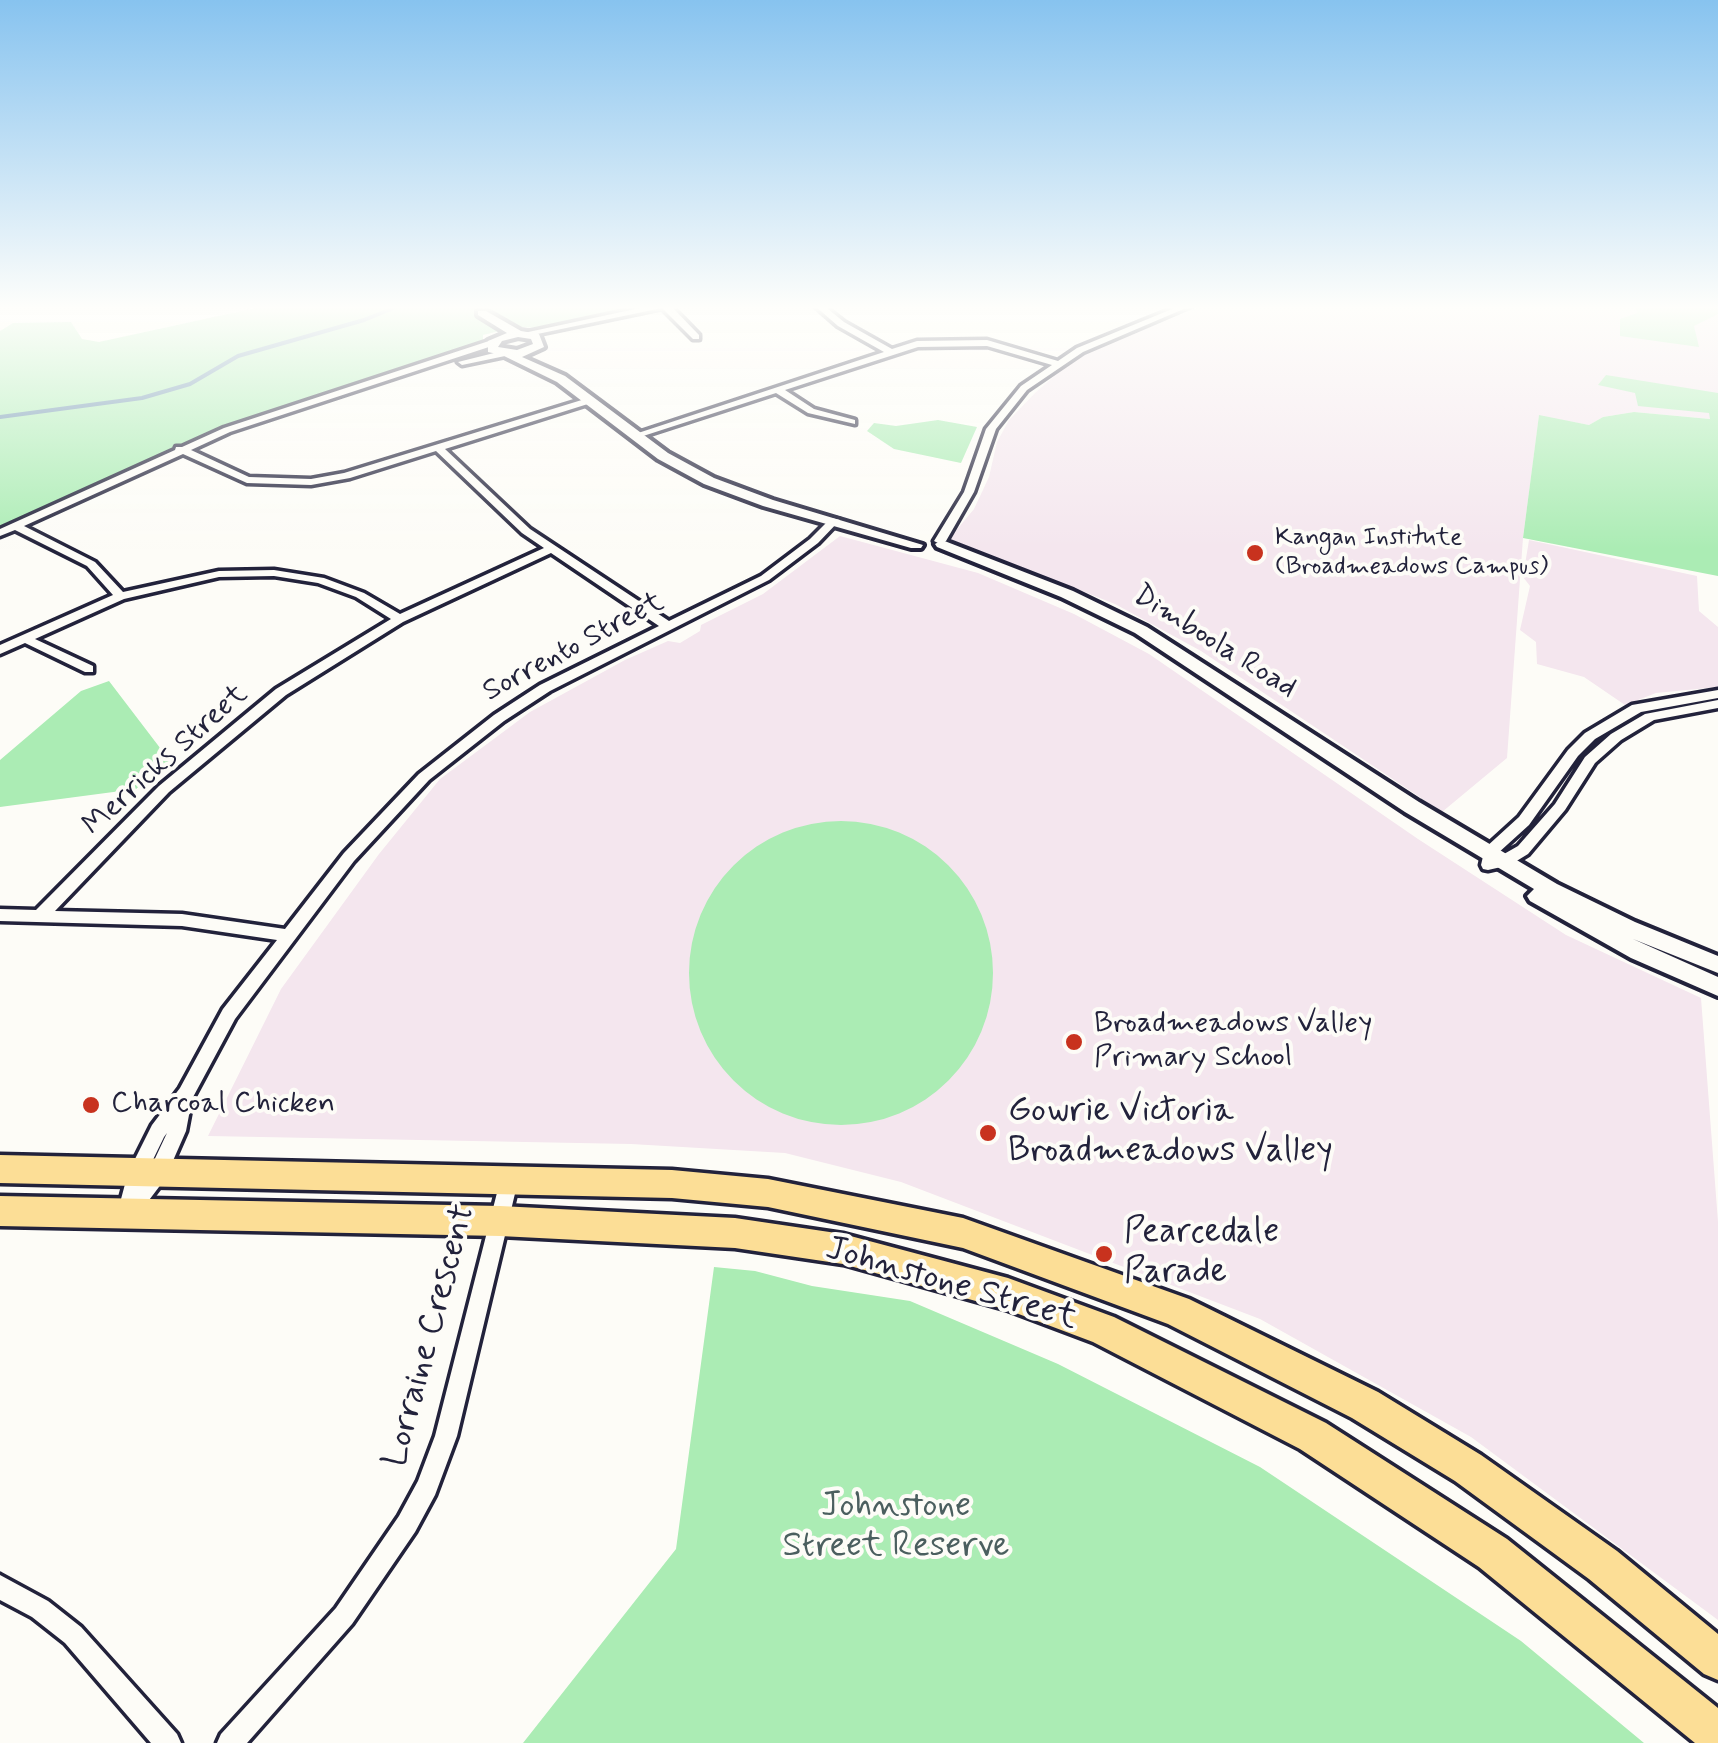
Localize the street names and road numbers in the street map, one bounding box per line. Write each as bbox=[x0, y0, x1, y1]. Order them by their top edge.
street label: Dimboola Road bbox=[1125, 578, 1303, 708]
street label: Sorrento Street bbox=[477, 585, 671, 711]
street label: Merricks Street bbox=[76, 678, 256, 844]
street label: Lorraine Crescent bbox=[376, 1200, 486, 1472]
street label: Johnstone Street bbox=[820, 1229, 1082, 1341]

